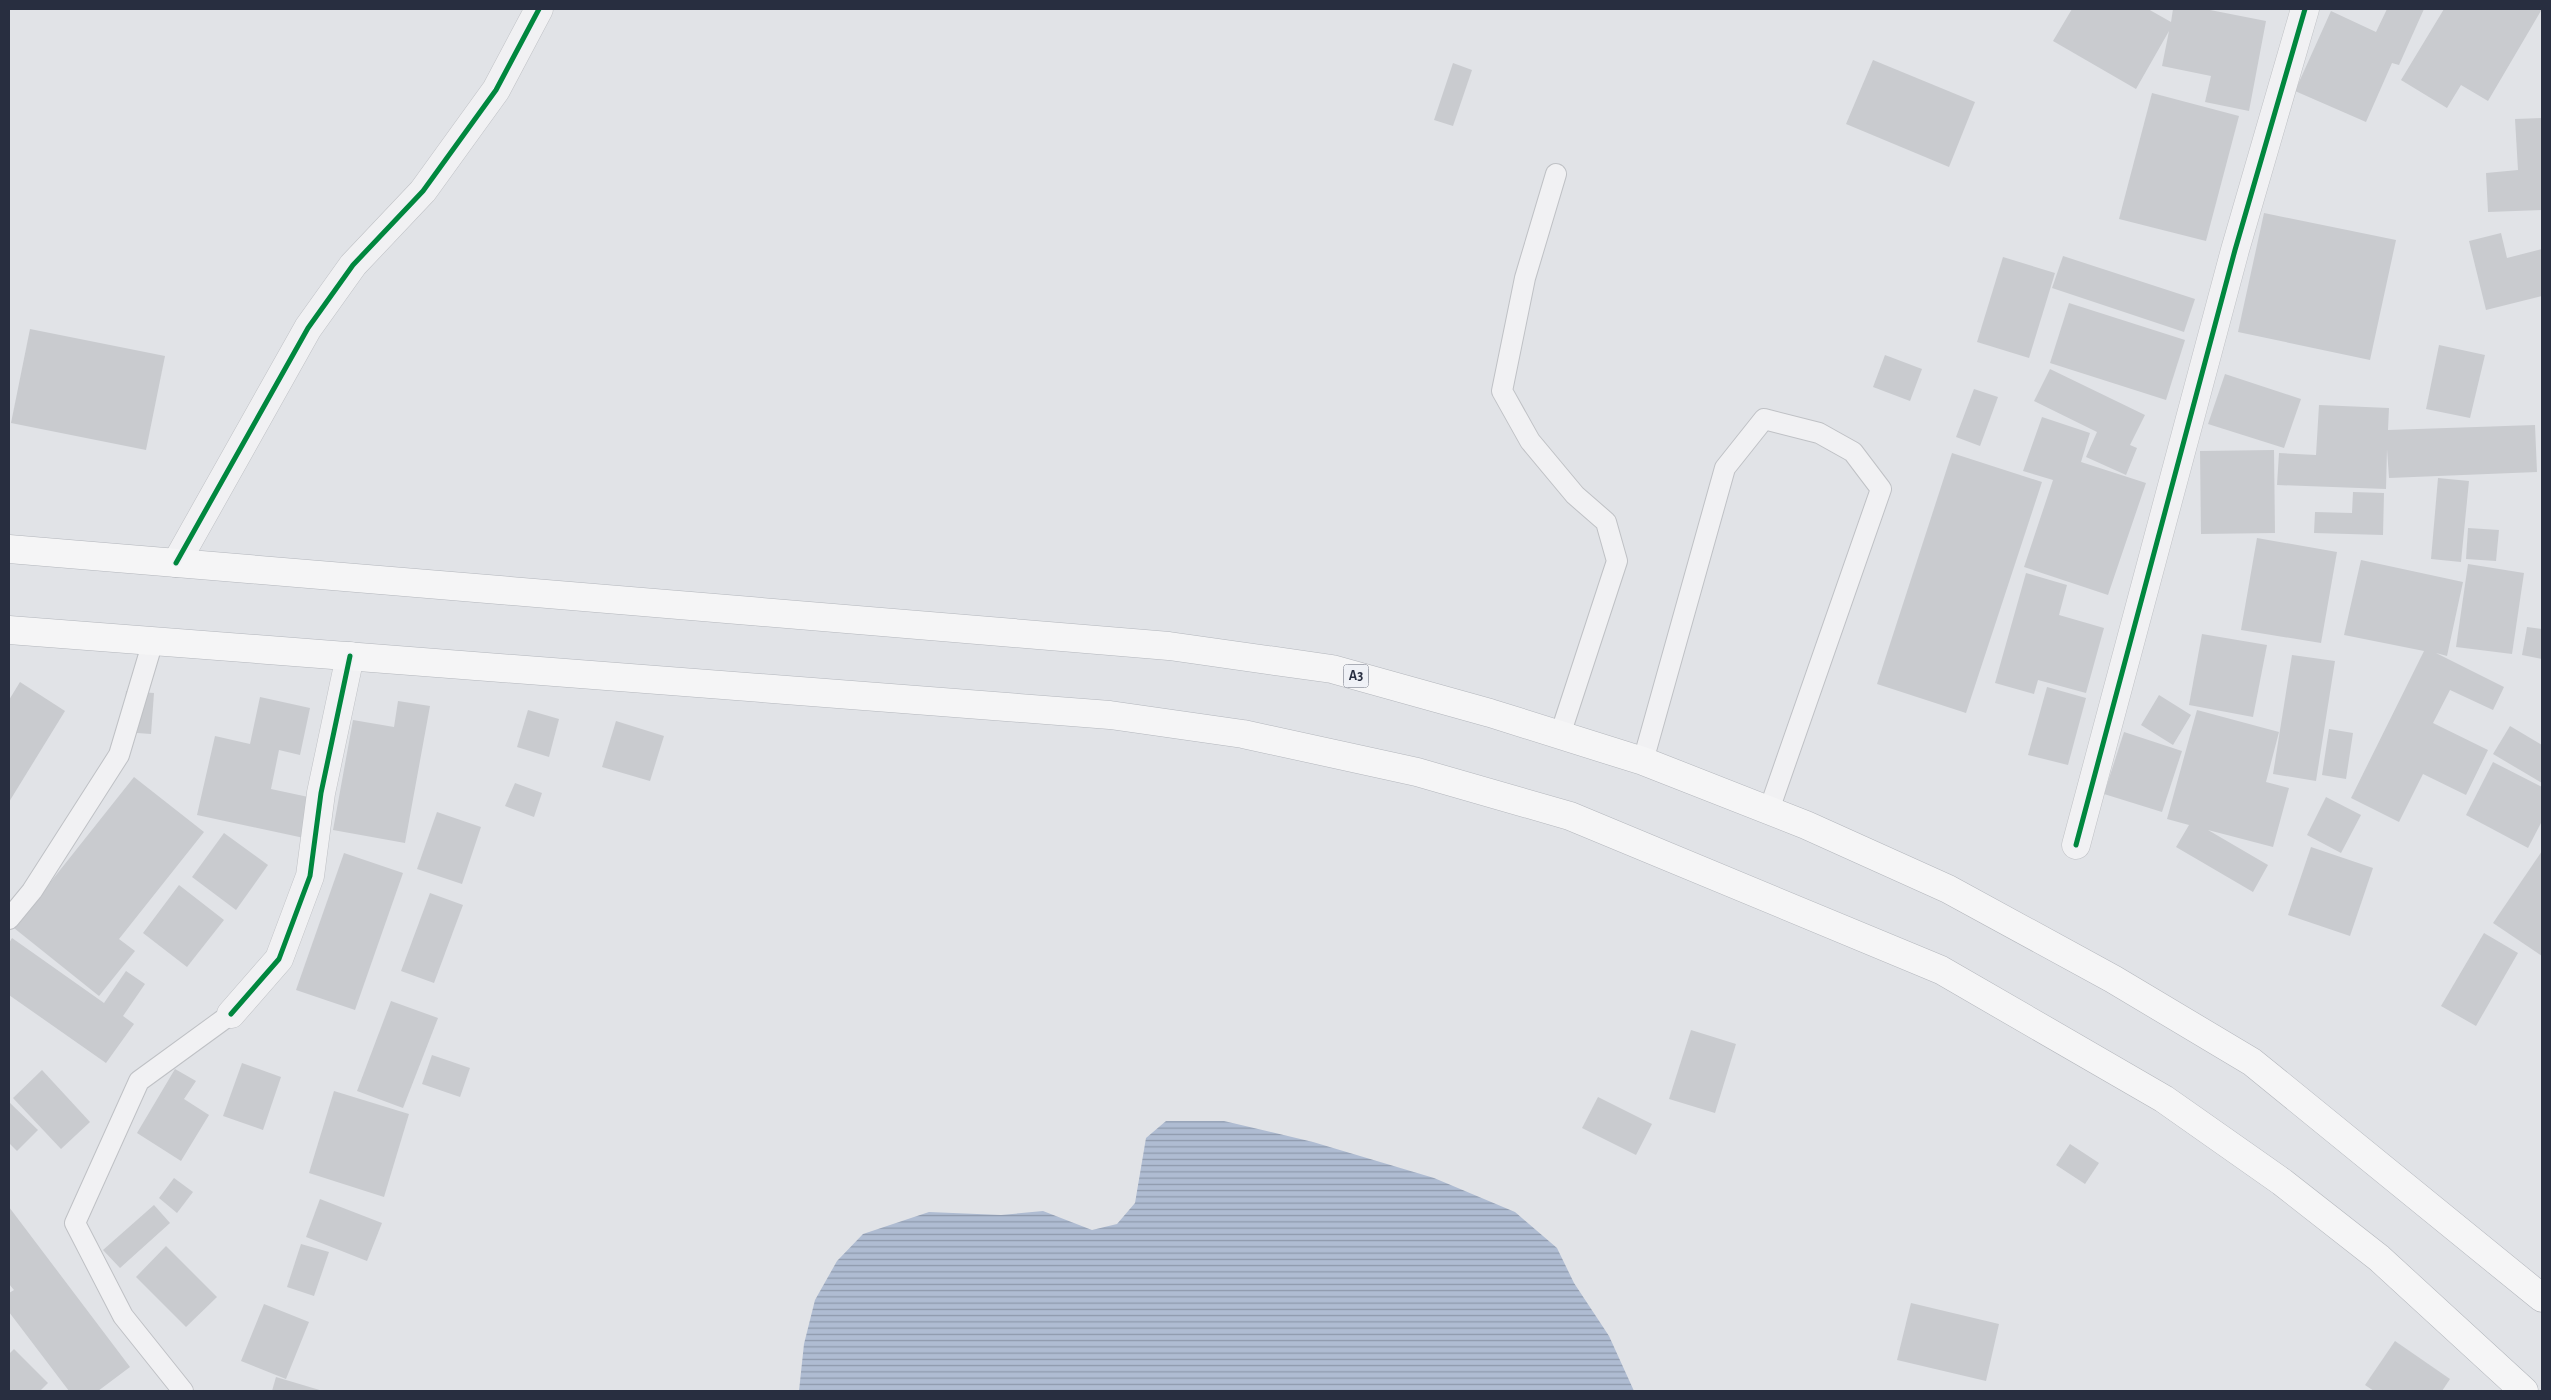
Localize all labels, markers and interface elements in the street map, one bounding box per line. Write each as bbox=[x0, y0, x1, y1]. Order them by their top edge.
road number: A3 bbox=[1344, 664, 1368, 688]

